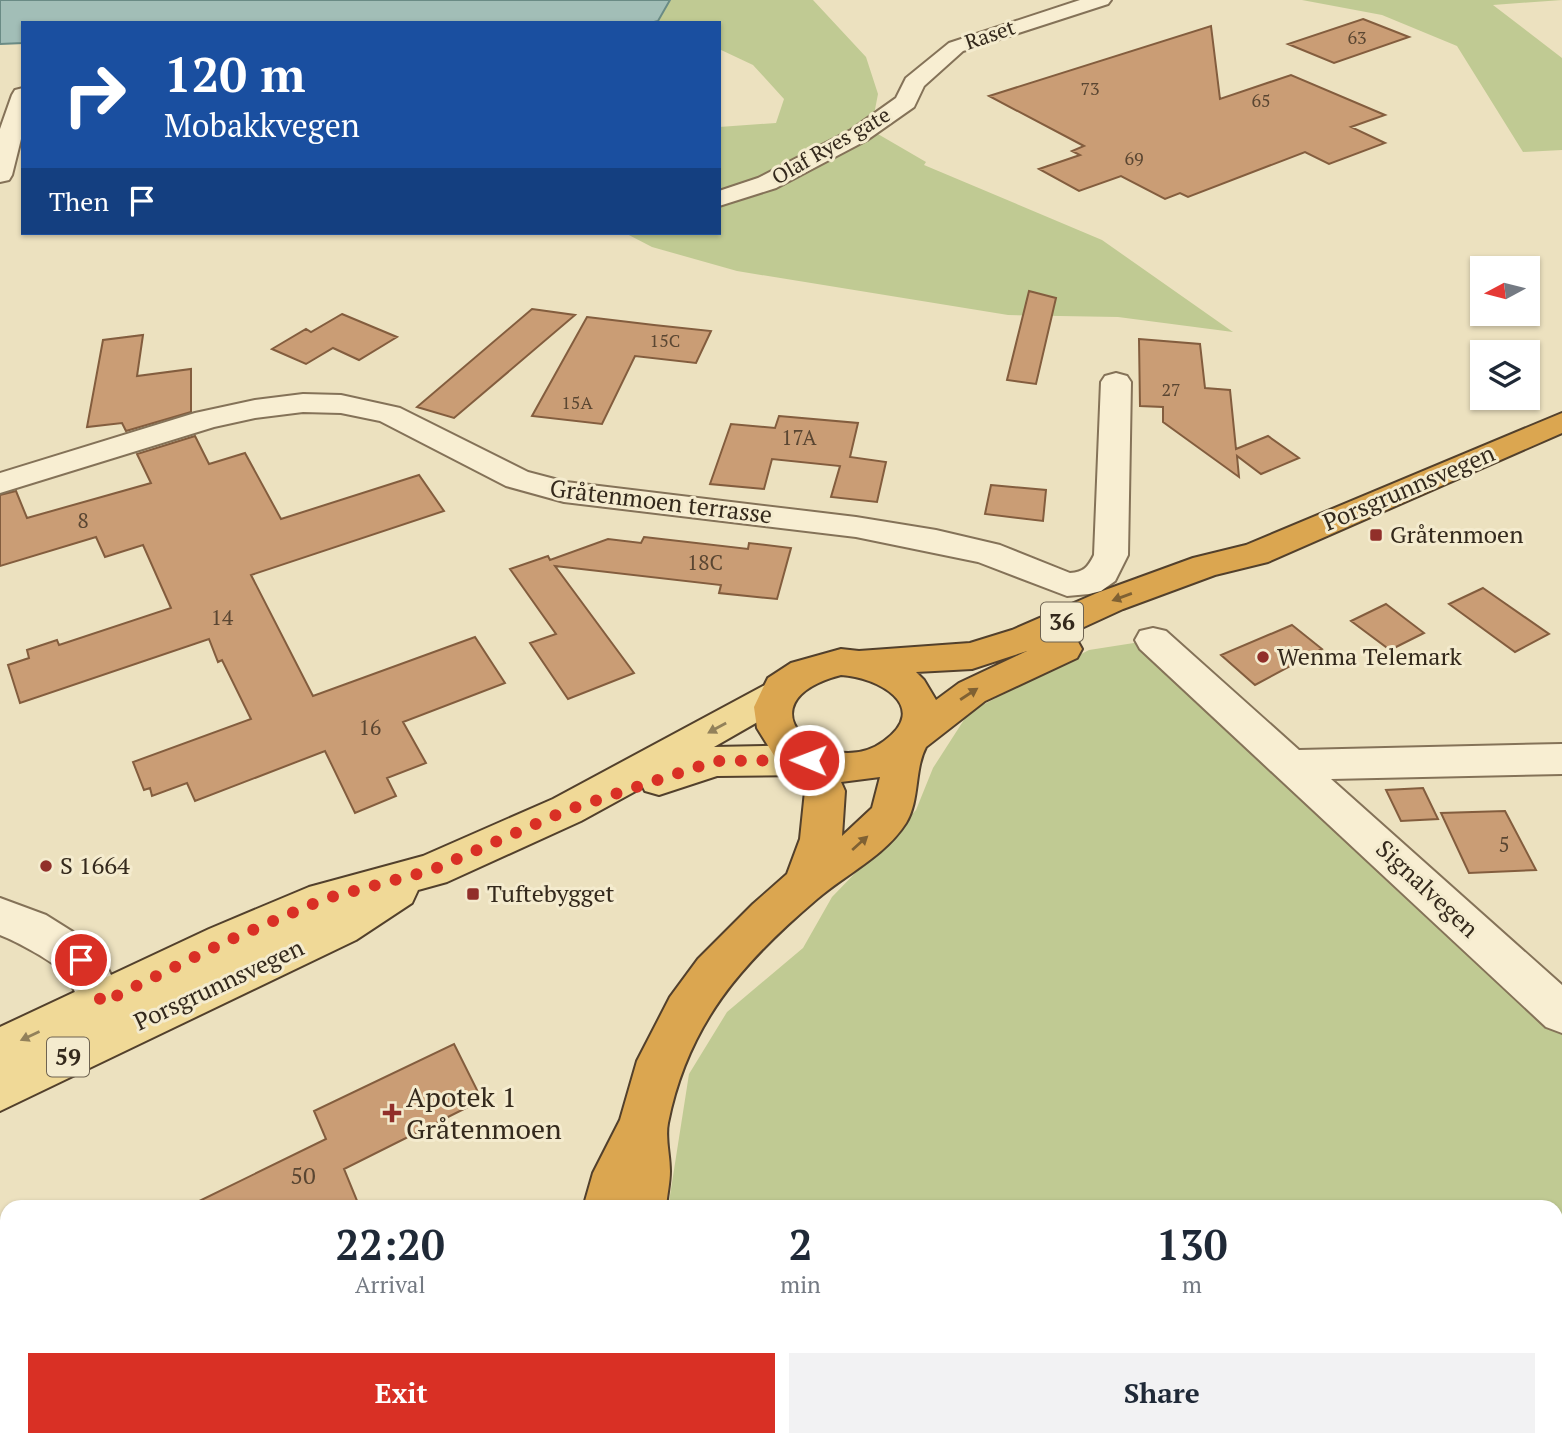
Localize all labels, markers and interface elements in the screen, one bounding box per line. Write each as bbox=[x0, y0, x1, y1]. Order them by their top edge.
street label: Raset bbox=[961, 12, 1019, 56]
house number: 63 bbox=[1347, 25, 1367, 49]
text: 120 m bbox=[164, 41, 306, 106]
icon: right bbox=[49, 49, 140, 140]
house number: 73 bbox=[1080, 76, 1100, 100]
house number: 65 bbox=[1251, 88, 1271, 112]
street label: Olaf Ryes gate bbox=[766, 100, 895, 190]
text: Mobakkvegen bbox=[164, 104, 360, 146]
house number: 69 bbox=[1124, 146, 1144, 170]
icon: arrive bbox=[123, 182, 161, 220]
text: Then bbox=[49, 184, 109, 218]
north arrow bbox=[1470, 256, 1540, 326]
map controls bbox=[1470, 256, 1540, 410]
house number: 15C bbox=[650, 328, 680, 352]
button: layers bbox=[1470, 340, 1540, 410]
house number: 27 bbox=[1161, 377, 1181, 401]
house number: 15A bbox=[561, 390, 593, 414]
house number: 17A bbox=[781, 423, 817, 451]
street label: Porsgrunnsvegen bbox=[1318, 436, 1499, 538]
street label: Gråtenmoen terrasse bbox=[548, 472, 774, 531]
house number: 8 bbox=[77, 506, 89, 534]
place label: Gråtenmoen bbox=[1390, 518, 1523, 550]
marker: Gråtenmoen bbox=[1368, 527, 1384, 543]
house number: 18C bbox=[687, 548, 723, 576]
one-way arrow bbox=[1111, 592, 1132, 603]
road number: 36 bbox=[1041, 602, 1083, 642]
house number: 14 bbox=[211, 603, 234, 631]
place label: Wenma Telemark bbox=[1277, 640, 1463, 672]
marker: Wenma Telemark bbox=[1255, 649, 1271, 665]
one-way arrow bbox=[959, 688, 979, 701]
house number: 16 bbox=[359, 713, 381, 741]
one-way arrow bbox=[707, 722, 726, 734]
position arrow bbox=[772, 723, 846, 797]
house number: 5 bbox=[1498, 830, 1510, 858]
street label: Signalvegen bbox=[1370, 833, 1486, 944]
one-way arrow bbox=[851, 835, 869, 851]
place label: S 1664 bbox=[60, 849, 130, 881]
marker: S 1664 bbox=[38, 858, 54, 874]
place label: Tuftebygget bbox=[487, 877, 614, 909]
marker: Tuftebygget bbox=[465, 886, 481, 902]
pin bbox=[51, 930, 111, 990]
street label: Porsgrunnsvegen bbox=[129, 931, 309, 1037]
icon: arrive bbox=[62, 941, 100, 979]
one-way arrow bbox=[20, 1030, 40, 1042]
road number: 59 bbox=[47, 1038, 89, 1076]
place label: Apotek 1 Gråtenmoen bbox=[406, 1078, 562, 1147]
marker: Apotek 1 Gråtenmoen bbox=[384, 1105, 400, 1121]
house number: 50 bbox=[290, 1159, 316, 1191]
text: 22:20 bbox=[336, 1216, 445, 1272]
text: 2 bbox=[789, 1216, 812, 1272]
text: 130 bbox=[1156, 1216, 1227, 1272]
text: Arrival bbox=[355, 1269, 425, 1300]
text: min bbox=[780, 1269, 821, 1300]
text: m bbox=[1182, 1269, 1202, 1300]
button: Exit bbox=[28, 1353, 775, 1433]
button: Share bbox=[789, 1353, 1535, 1433]

